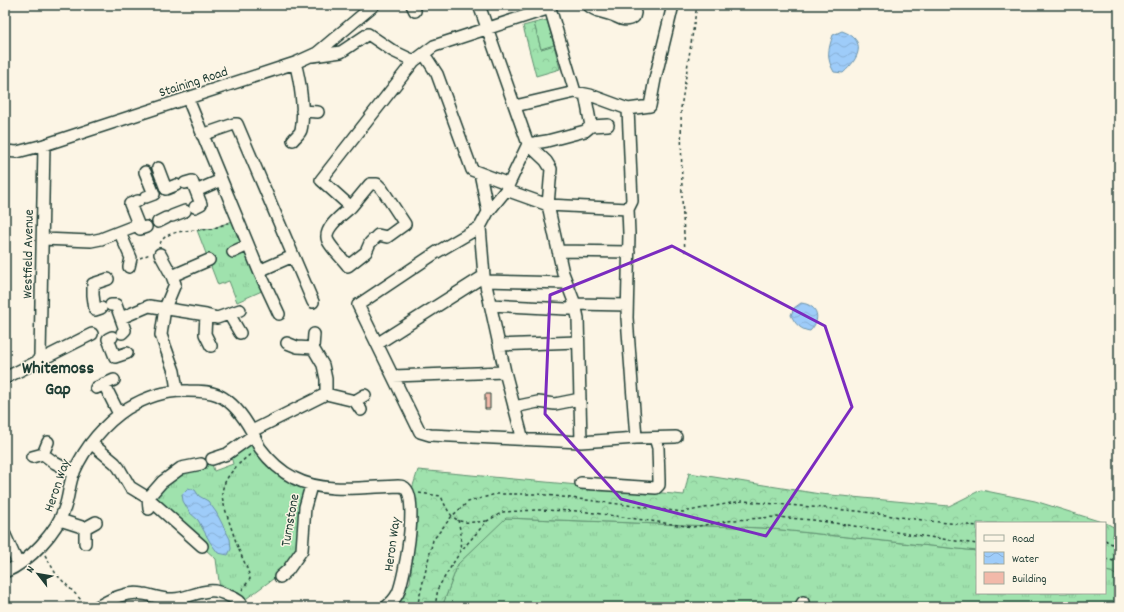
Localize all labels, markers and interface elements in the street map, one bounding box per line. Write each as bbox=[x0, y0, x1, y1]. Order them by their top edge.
street label: Staining Road bbox=[157, 62, 231, 103]
street label: Westfield Avenue bbox=[18, 209, 40, 299]
district label: Whitemoss Gap bbox=[22, 357, 94, 403]
street label: Heron Way bbox=[40, 456, 76, 515]
street label: Turnstone bbox=[277, 492, 305, 548]
street label: Heron Way bbox=[379, 515, 407, 573]
legend bbox=[976, 522, 1106, 594]
text: Road bbox=[1012, 531, 1034, 548]
text: Water bbox=[1012, 551, 1039, 568]
north arrow bbox=[18, 554, 58, 594]
text: N bbox=[23, 563, 40, 576]
text: Building bbox=[1012, 571, 1047, 588]

